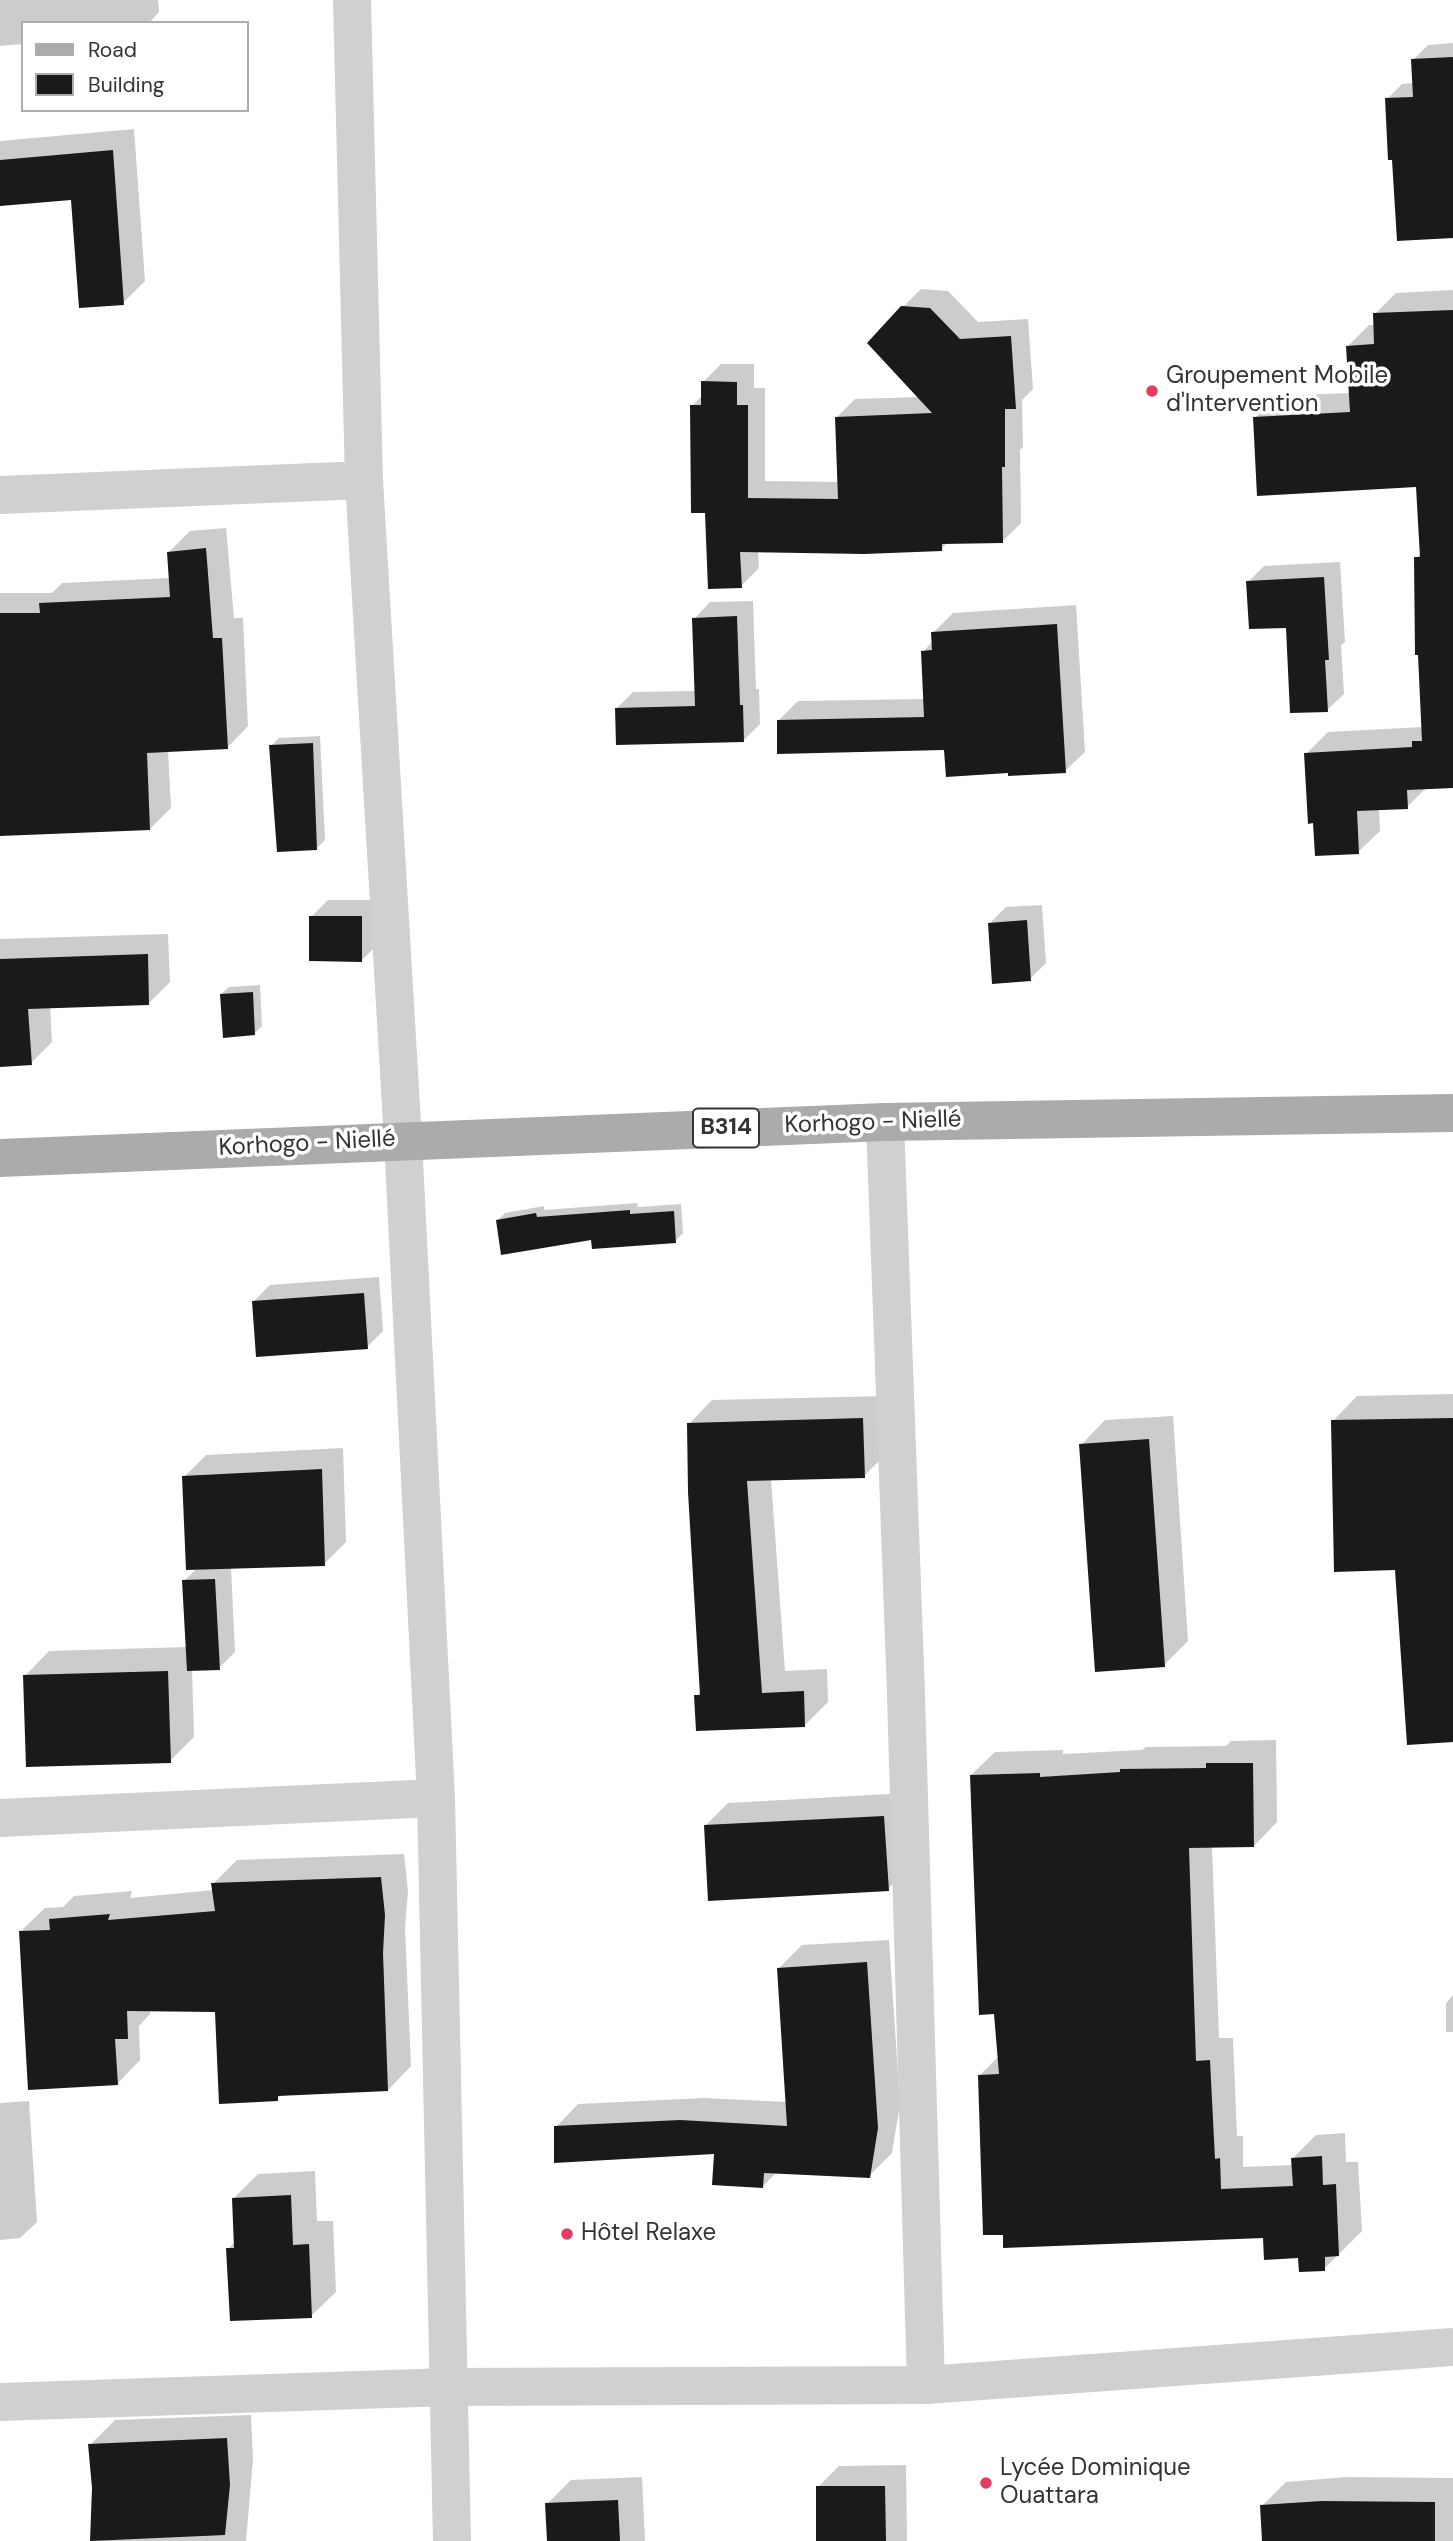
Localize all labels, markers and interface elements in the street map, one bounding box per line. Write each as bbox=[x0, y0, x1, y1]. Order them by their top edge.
legend bbox=[21, 21, 248, 112]
text: Road bbox=[88, 36, 137, 64]
text: Building bbox=[88, 71, 164, 99]
place label: Groupement Mobile d'Intervention bbox=[1166, 363, 1388, 419]
marker: Groupement Mobile d'Intervention bbox=[1144, 383, 1160, 399]
street label: Korhogo - Niellé bbox=[784, 1106, 962, 1140]
road number: B314 bbox=[693, 1108, 759, 1148]
street label: Korhogo - Niellé bbox=[218, 1125, 396, 1163]
place label: Hôtel Relaxe bbox=[581, 2220, 716, 2248]
marker: Hôtel Relaxe bbox=[559, 2226, 575, 2242]
place label: Lycée Dominique Ouattara bbox=[1000, 2455, 1191, 2511]
marker: Lycée Dominique Ouattara bbox=[978, 2475, 994, 2491]

